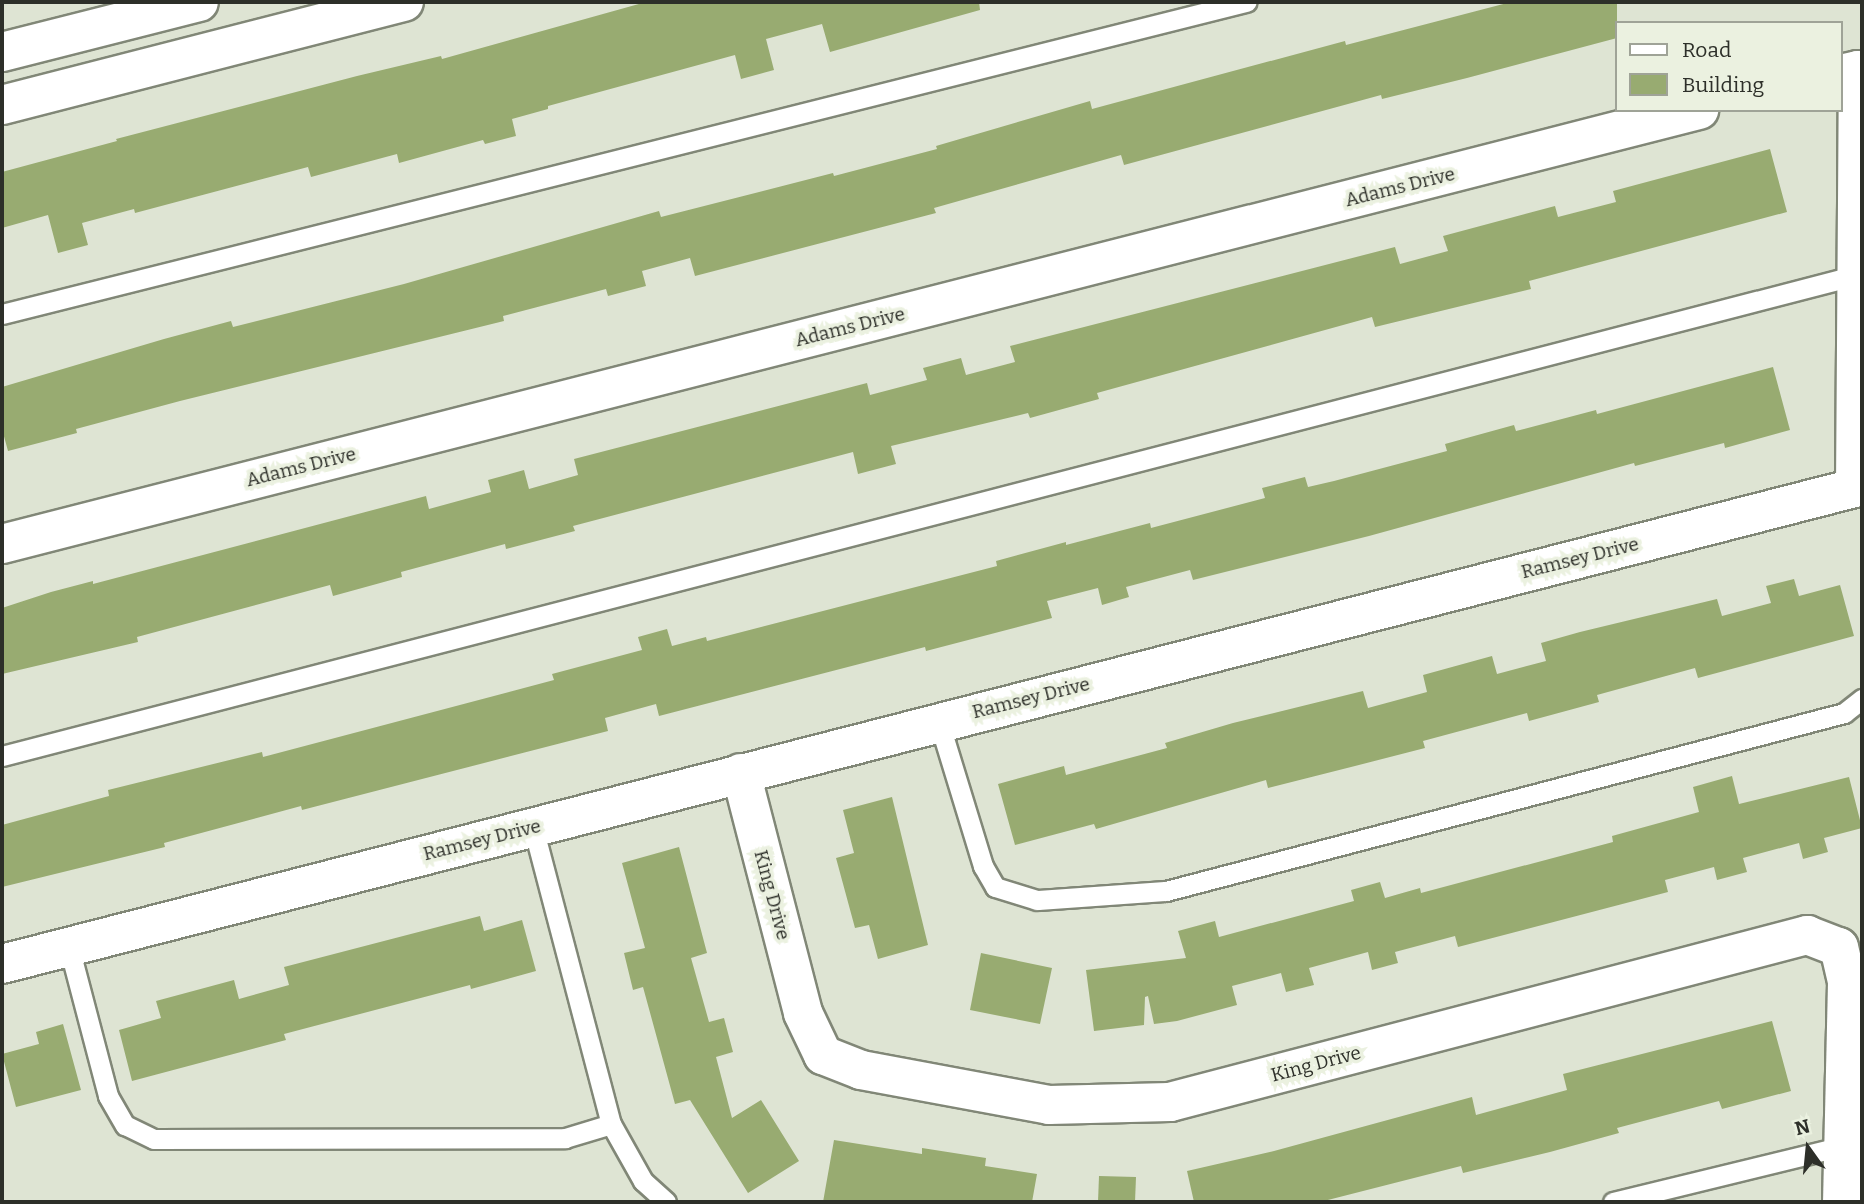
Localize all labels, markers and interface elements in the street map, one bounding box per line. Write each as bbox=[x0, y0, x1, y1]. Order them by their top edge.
legend bbox=[1616, 21, 1843, 112]
text: Road bbox=[1682, 37, 1731, 63]
text: Building bbox=[1682, 72, 1764, 98]
street label: Adams Drive bbox=[1343, 162, 1457, 212]
street label: Adams Drive bbox=[793, 302, 907, 352]
street label: Adams Drive bbox=[244, 442, 358, 492]
street label: Ramsey Drive bbox=[1519, 532, 1641, 584]
street label: Ramsey Drive bbox=[970, 672, 1092, 724]
street label: Ramsey Drive bbox=[421, 814, 543, 866]
street label: King Drive bbox=[749, 848, 795, 942]
street label: King Drive bbox=[1269, 1041, 1363, 1087]
north arrow bbox=[1773, 1113, 1843, 1183]
text: N bbox=[1792, 1114, 1812, 1140]

